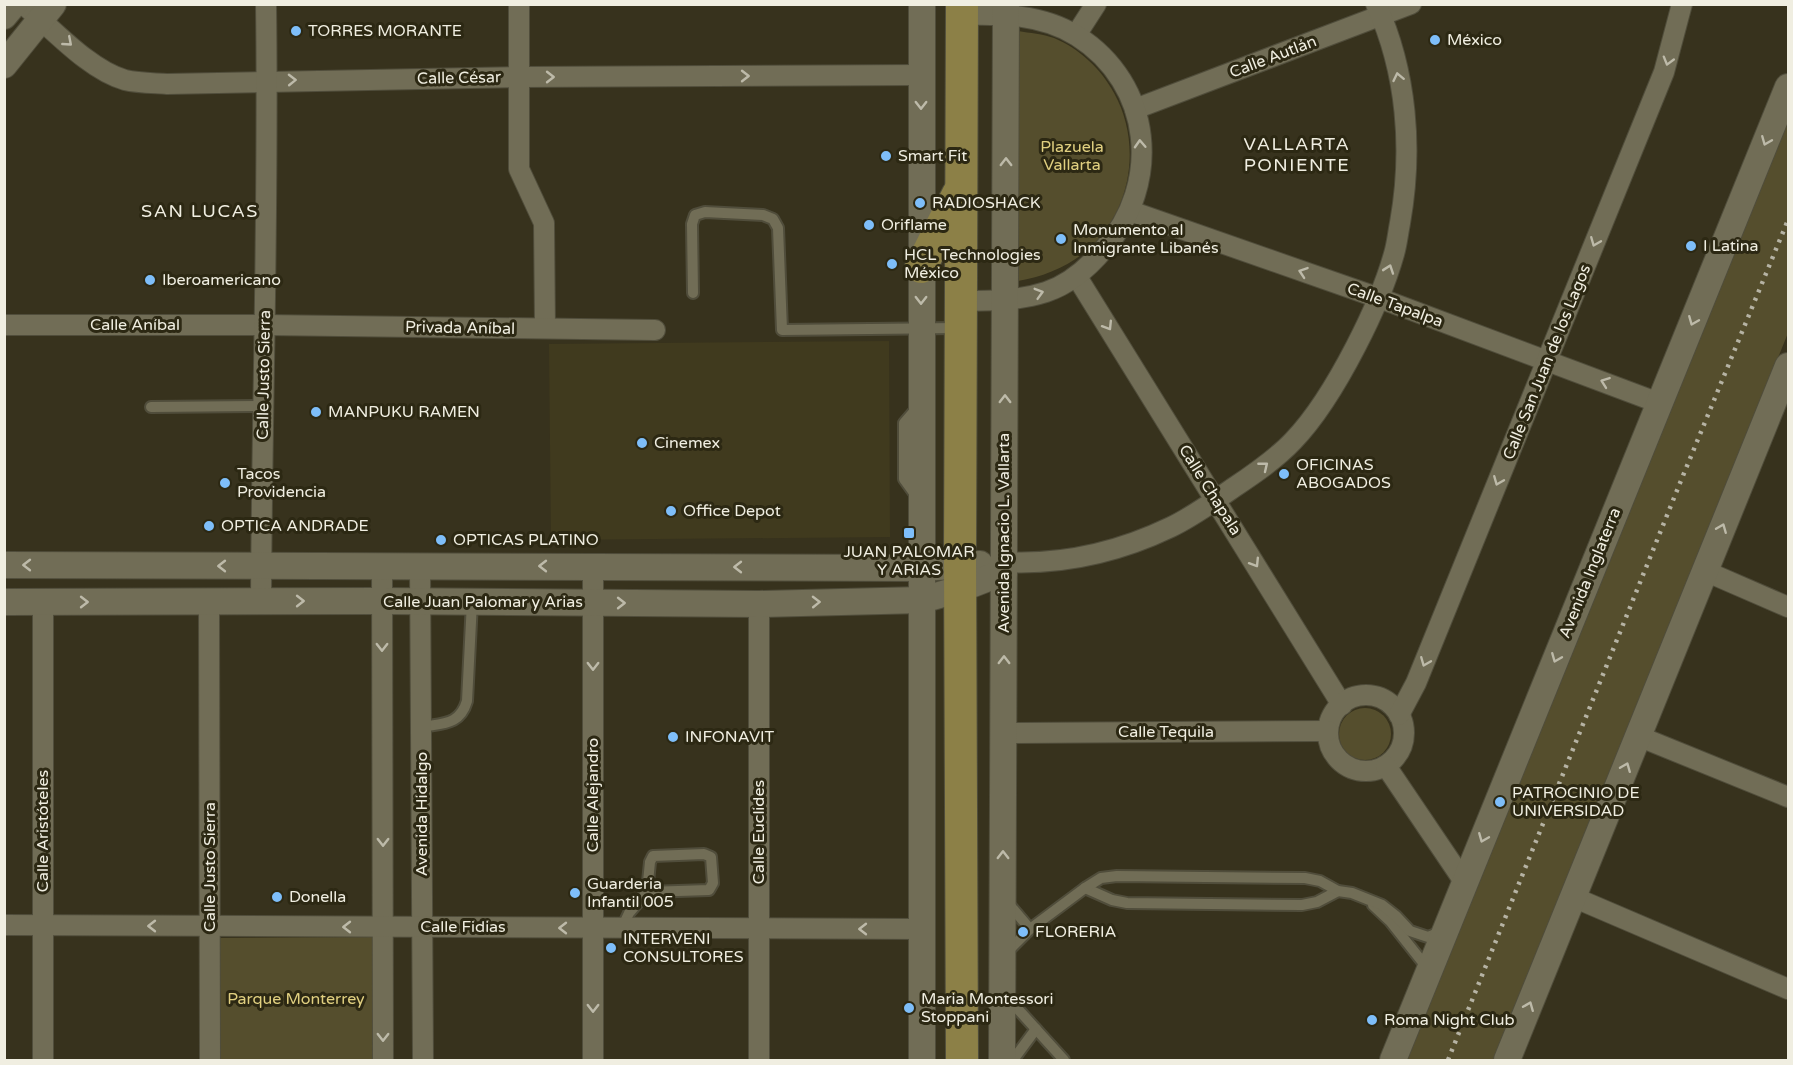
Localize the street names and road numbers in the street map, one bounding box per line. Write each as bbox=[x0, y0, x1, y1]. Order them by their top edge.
street label: Calle Autlán bbox=[1227, 31, 1319, 83]
street label: Calle César bbox=[417, 67, 502, 89]
street label: Calle San Juan de los Lagos bbox=[1499, 261, 1595, 463]
street label: Calle Tapalpa bbox=[1344, 278, 1446, 332]
street label: Calle Justo Sierra bbox=[253, 310, 275, 440]
street label: Calle Aníbal bbox=[90, 315, 180, 335]
street label: Privada Aníbal bbox=[405, 317, 515, 339]
street label: Avenida Ignacio L. Vallarta bbox=[994, 433, 1014, 633]
street label: Calle Chapala bbox=[1174, 441, 1246, 539]
street label: Avenida Inglaterra bbox=[1555, 505, 1625, 641]
street label: Calle Juan Palomar y Arias bbox=[383, 592, 583, 612]
street label: Calle Tequila bbox=[1118, 722, 1214, 742]
street label: Calle Alejandro bbox=[583, 738, 603, 852]
street label: Avenida Hidalgo bbox=[412, 752, 432, 876]
street label: Calle Aristóteles bbox=[33, 770, 53, 892]
street label: Calle Euclides bbox=[749, 780, 769, 884]
street label: Calle Justo Sierra bbox=[200, 802, 220, 932]
street label: Calle Fidias bbox=[420, 917, 506, 937]

